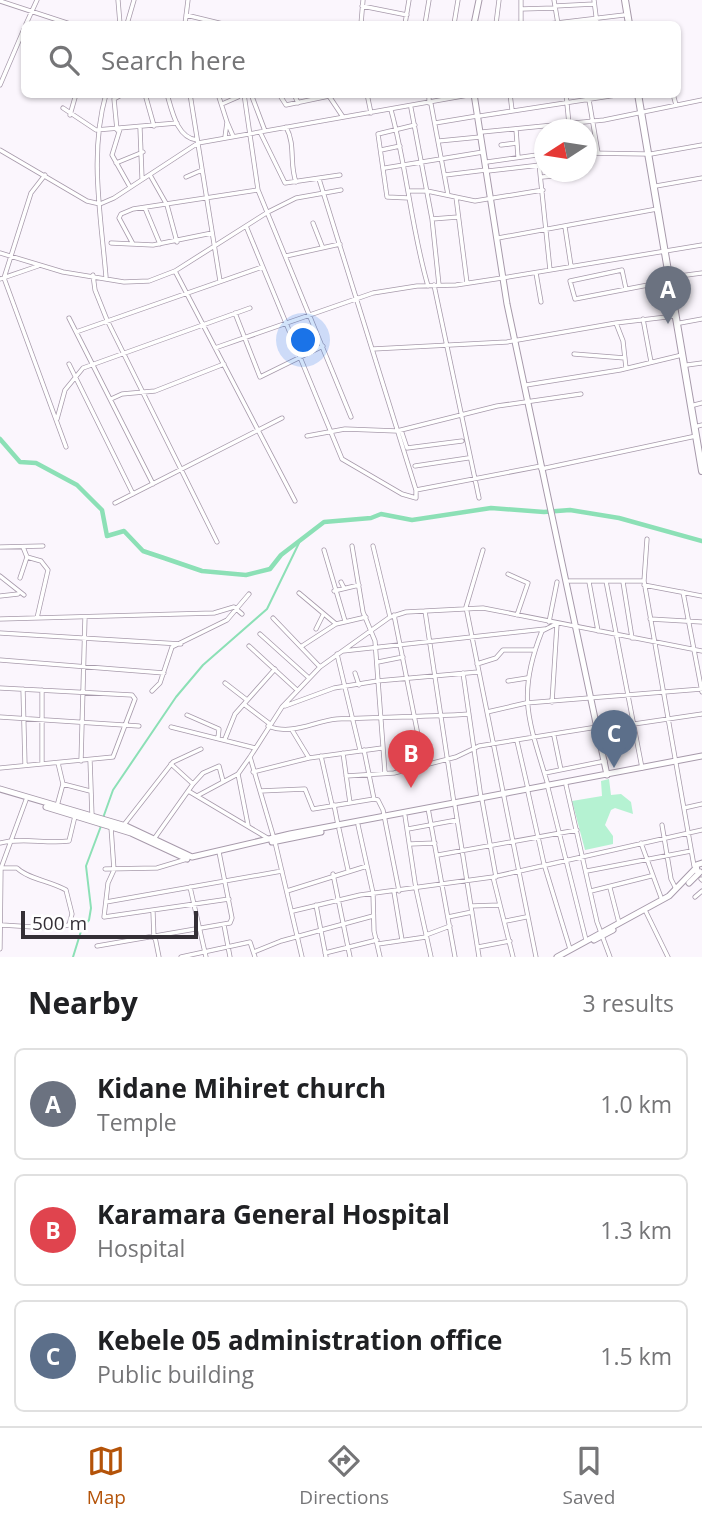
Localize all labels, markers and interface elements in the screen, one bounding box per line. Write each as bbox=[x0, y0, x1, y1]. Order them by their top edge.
search box bbox=[21, 21, 681, 98]
icon: search bbox=[45, 41, 83, 79]
text: Search here bbox=[101, 42, 246, 78]
north arrow bbox=[534, 119, 597, 182]
pin: A bbox=[645, 266, 691, 324]
your location bbox=[286, 323, 320, 357]
pin: C bbox=[591, 710, 637, 768]
pin: B bbox=[388, 730, 434, 788]
scale bar bbox=[21, 908, 198, 940]
text: 500 m bbox=[32, 910, 87, 936]
text: Nearby bbox=[28, 982, 138, 1023]
text: 3 results bbox=[583, 987, 674, 1019]
text: Kidane Mihiret church bbox=[97, 1070, 386, 1106]
text: A bbox=[45, 1088, 61, 1120]
text: 1.0 km bbox=[600, 1088, 672, 1120]
text: Temple bbox=[97, 1106, 177, 1138]
text: Karamara General Hospital bbox=[97, 1196, 450, 1232]
text: B bbox=[45, 1214, 61, 1246]
text: 1.3 km bbox=[600, 1214, 672, 1246]
text: Hospital bbox=[97, 1232, 185, 1264]
text: Kebele 05 administration office bbox=[97, 1322, 502, 1358]
text: C bbox=[46, 1340, 60, 1372]
text: 1.5 km bbox=[600, 1340, 672, 1372]
text: Public building bbox=[97, 1358, 254, 1390]
tab: Map bbox=[87, 1442, 126, 1510]
tab: Directions bbox=[299, 1442, 389, 1510]
tab: Saved bbox=[563, 1442, 615, 1510]

